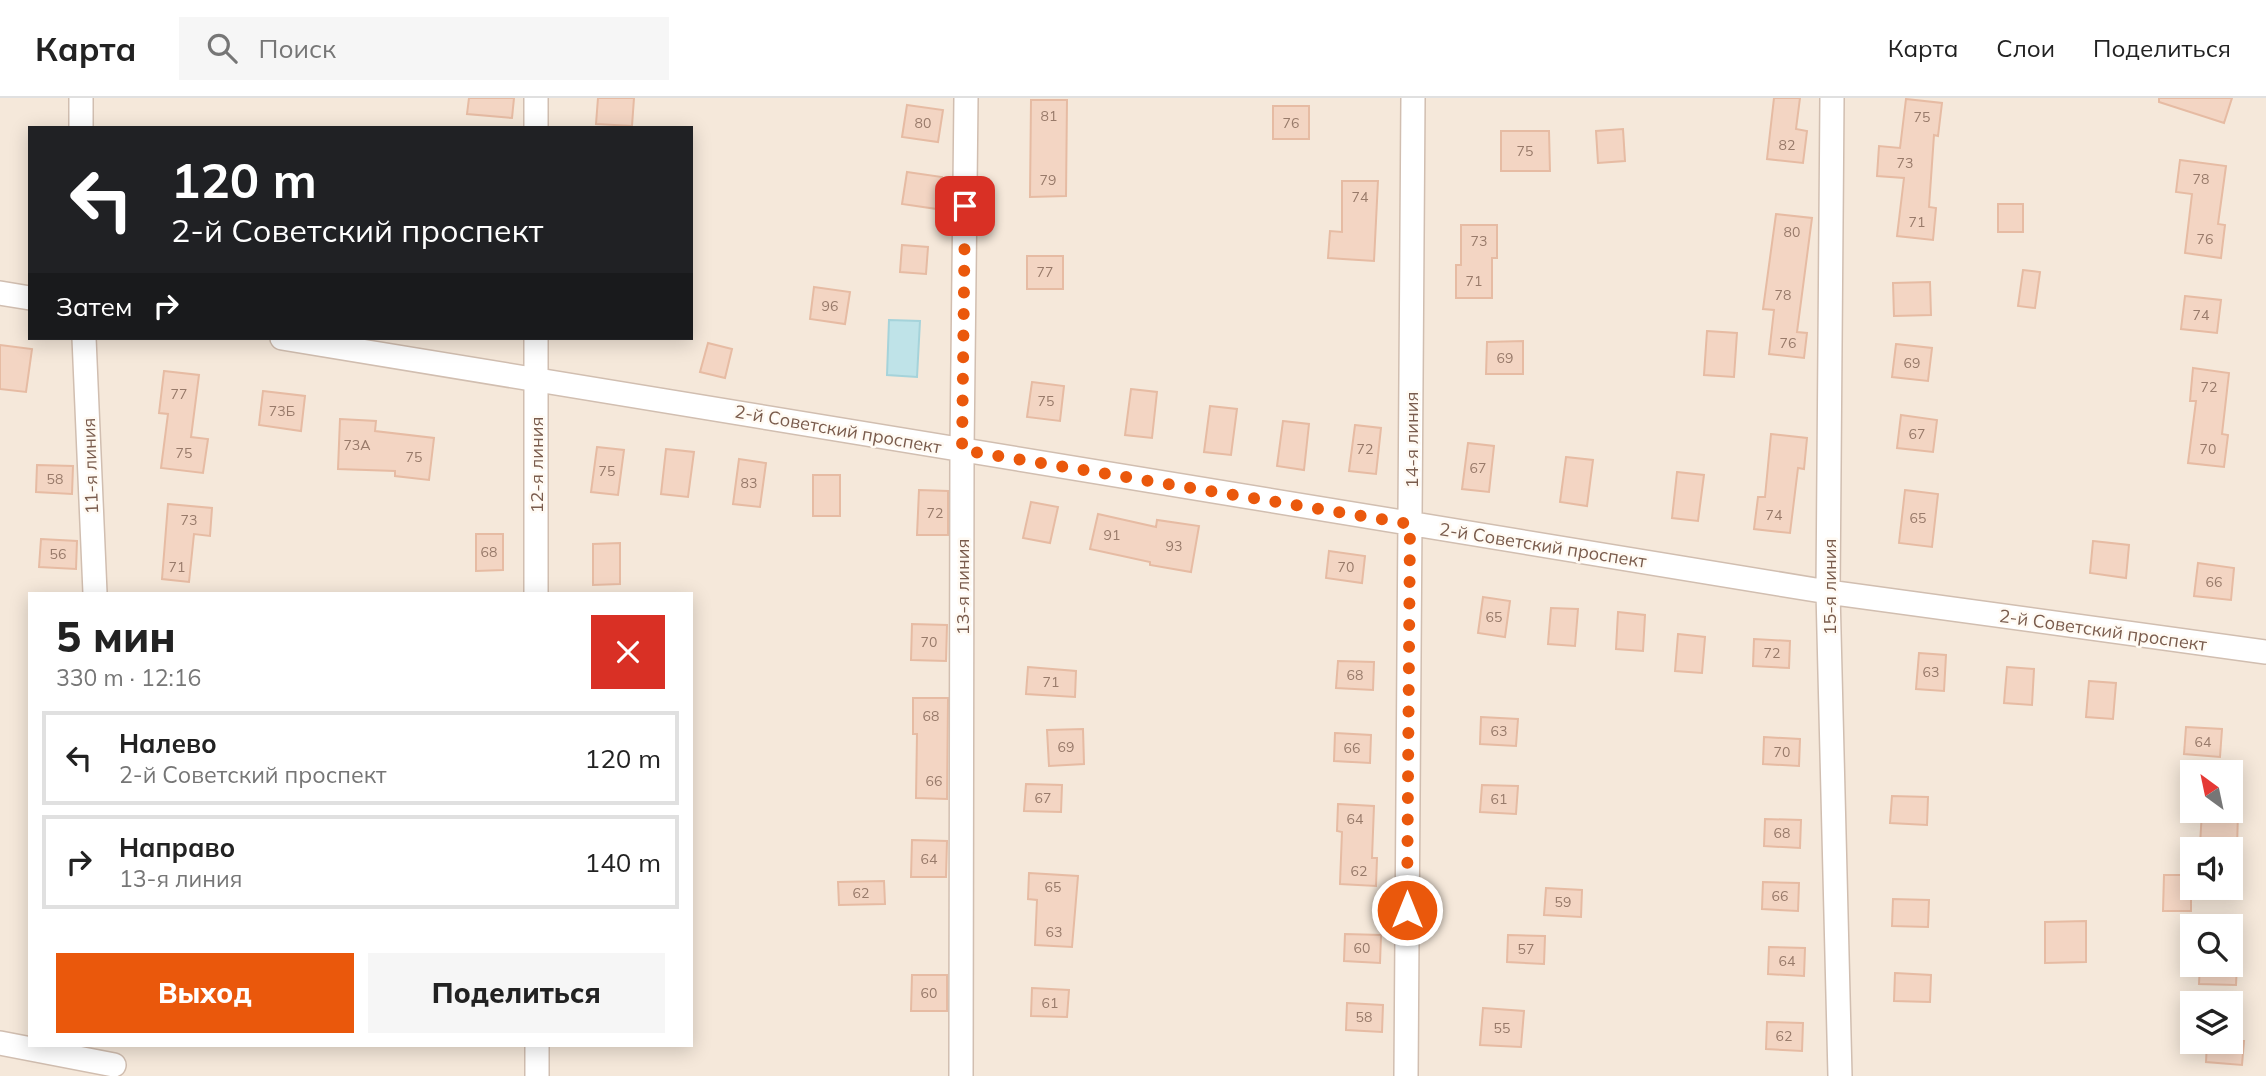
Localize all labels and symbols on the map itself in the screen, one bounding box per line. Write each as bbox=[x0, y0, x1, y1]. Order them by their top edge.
house number: 81 bbox=[1041, 107, 1057, 125]
house number: 75 bbox=[1914, 108, 1930, 126]
house number: 80 bbox=[915, 114, 931, 132]
house number: 76 bbox=[1283, 114, 1299, 132]
house number: 82 bbox=[1779, 136, 1795, 154]
house number: 75 bbox=[1517, 142, 1533, 160]
house number: 73 bbox=[1897, 154, 1913, 172]
house number: 78 bbox=[2193, 170, 2209, 188]
house number: 79 bbox=[1040, 171, 1056, 189]
pin bbox=[935, 176, 995, 236]
house number: 74 bbox=[1352, 188, 1369, 206]
house number: 71 bbox=[1909, 213, 1925, 231]
house number: 80 bbox=[1784, 223, 1800, 241]
house number: 76 bbox=[2197, 230, 2213, 248]
house number: 73 bbox=[1471, 232, 1487, 250]
house number: 77 bbox=[1037, 263, 1053, 281]
house number: 71 bbox=[1466, 272, 1482, 290]
house number: 78 bbox=[1775, 286, 1791, 304]
house number: 96 bbox=[822, 297, 838, 315]
house number: 74 bbox=[2193, 306, 2210, 324]
house number: 76 bbox=[1780, 334, 1796, 352]
house number: 69 bbox=[1497, 349, 1513, 367]
house number: 69 bbox=[1904, 354, 1920, 372]
house number: 72 bbox=[2201, 378, 2217, 396]
house number: 77 bbox=[171, 385, 187, 403]
house number: 75 bbox=[1038, 392, 1054, 410]
street label: 14-я линия bbox=[1400, 392, 1423, 488]
street label: 2-й Советский проспект bbox=[733, 399, 944, 459]
house number: 73Б bbox=[269, 402, 295, 420]
street label: 11-я линия bbox=[77, 417, 103, 515]
street label: 12-я линия bbox=[525, 417, 548, 513]
house number: 67 bbox=[1909, 425, 1925, 443]
house number: 73А bbox=[343, 436, 371, 454]
house number: 72 bbox=[1357, 440, 1373, 458]
house number: 70 bbox=[2200, 440, 2216, 458]
house number: 75 bbox=[176, 444, 192, 462]
house number: 75 bbox=[406, 448, 422, 466]
house number: 67 bbox=[1470, 459, 1486, 477]
house number: 75 bbox=[599, 462, 615, 480]
house number: 58 bbox=[47, 470, 63, 488]
house number: 83 bbox=[741, 474, 757, 492]
house number: 72 bbox=[927, 504, 943, 522]
house number: 74 bbox=[1766, 506, 1783, 524]
house number: 65 bbox=[1910, 509, 1926, 527]
house number: 73 bbox=[181, 511, 197, 529]
street label: 2-й Советский проспект bbox=[1438, 517, 1649, 573]
house number: 91 bbox=[1104, 526, 1120, 544]
house number: 93 bbox=[1166, 537, 1182, 555]
street label: 13-я линия bbox=[951, 539, 974, 635]
street label: 15-я линия bbox=[1818, 539, 1841, 635]
house number: 68 bbox=[481, 543, 497, 561]
house number: 56 bbox=[50, 545, 66, 563]
house number: 71 bbox=[169, 558, 185, 576]
house number: 70 bbox=[1338, 558, 1354, 576]
house number: 66 bbox=[2206, 573, 2222, 591]
street label: 2-й Советский проспект bbox=[1998, 604, 2209, 656]
house number: 65 bbox=[1486, 608, 1502, 626]
house number: 70 bbox=[921, 633, 937, 651]
house number: 72 bbox=[1764, 644, 1780, 662]
house number: 63 bbox=[1923, 663, 1939, 681]
house number: 68 bbox=[1347, 666, 1363, 684]
house number: 71 bbox=[1043, 673, 1059, 691]
house number: 68 bbox=[923, 707, 939, 725]
house number: 63 bbox=[1491, 722, 1507, 740]
house number: 64 bbox=[2195, 733, 2212, 751]
house number: 69 bbox=[1058, 738, 1074, 756]
house number: 66 bbox=[1344, 739, 1360, 757]
house number: 70 bbox=[1774, 743, 1790, 761]
north arrow bbox=[2180, 760, 2244, 822]
house number: 66 bbox=[926, 772, 942, 790]
house number: 67 bbox=[1035, 789, 1051, 807]
house number: 61 bbox=[1491, 790, 1507, 808]
house number: 64 bbox=[1347, 810, 1364, 828]
house number: 68 bbox=[1774, 824, 1790, 842]
house number: 64 bbox=[921, 850, 938, 868]
house number: 62 bbox=[1351, 862, 1367, 880]
position arrow bbox=[1370, 873, 1444, 947]
house number: 65 bbox=[1045, 878, 1061, 896]
house number: 62 bbox=[853, 884, 869, 902]
house number: 66 bbox=[1772, 887, 1788, 905]
house number: 59 bbox=[1555, 893, 1571, 911]
house number: 63 bbox=[1046, 923, 1062, 941]
house number: 60 bbox=[1354, 939, 1370, 957]
house number: 57 bbox=[1518, 940, 1534, 958]
house number: 64 bbox=[1779, 952, 1796, 970]
house number: 60 bbox=[921, 984, 937, 1002]
house number: 61 bbox=[1042, 994, 1058, 1012]
house number: 58 bbox=[1356, 1008, 1372, 1026]
house number: 55 bbox=[1494, 1019, 1510, 1037]
house number: 62 bbox=[1776, 1027, 1792, 1045]

